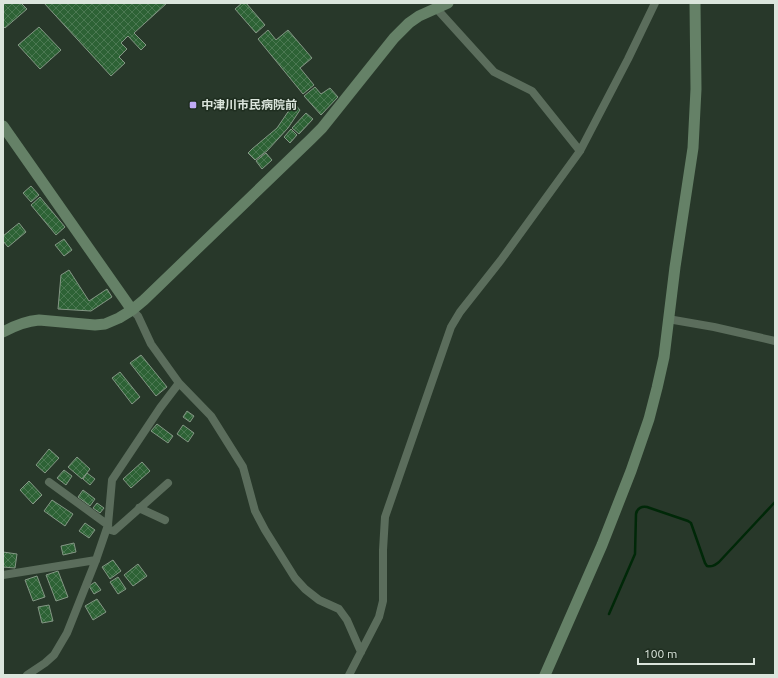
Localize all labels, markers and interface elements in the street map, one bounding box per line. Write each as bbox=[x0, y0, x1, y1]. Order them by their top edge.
place label: 中津川市民病院前 bbox=[201, 98, 297, 111]
marker: 中津川市民病院前 bbox=[188, 100, 198, 110]
scale bar bbox=[638, 640, 754, 666]
text: 100 m bbox=[644, 647, 677, 660]

